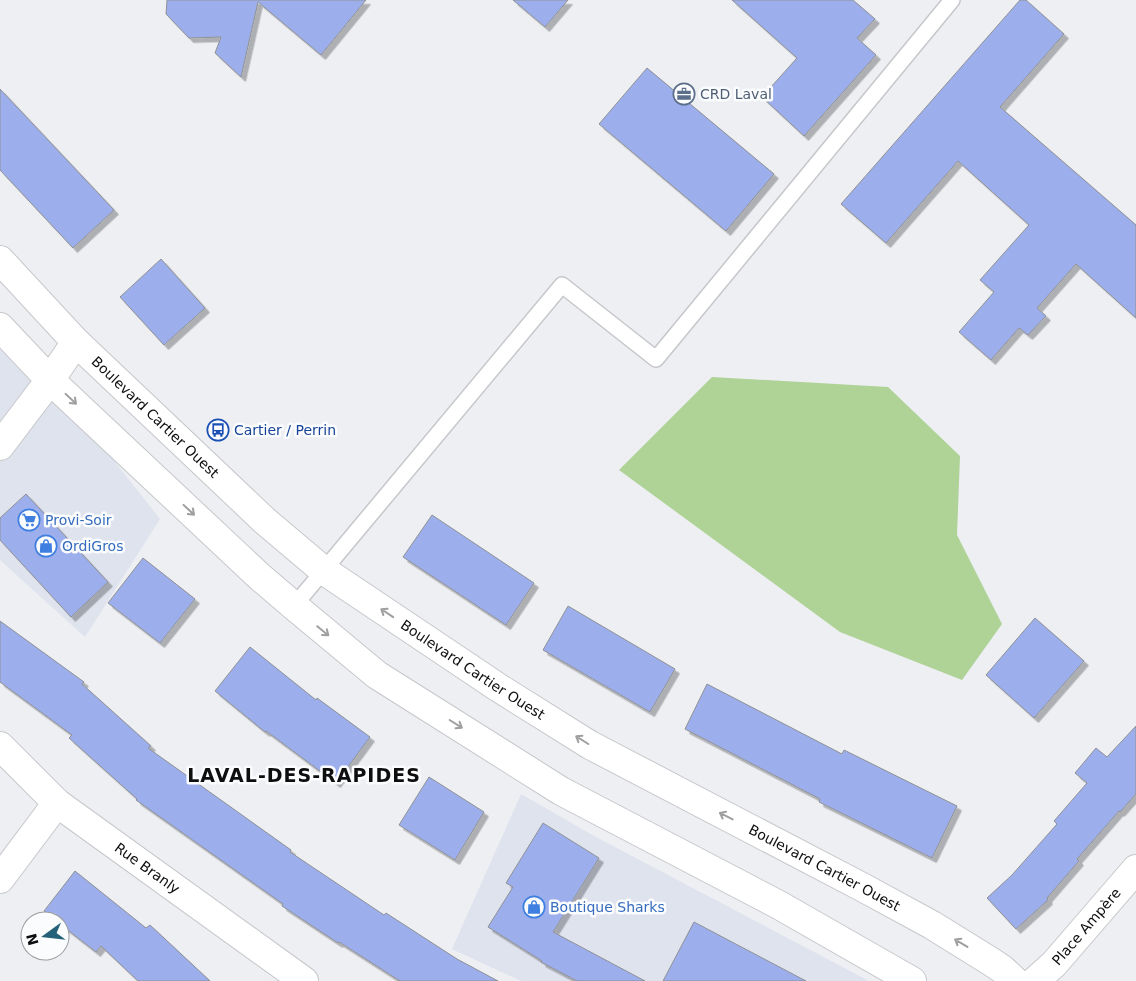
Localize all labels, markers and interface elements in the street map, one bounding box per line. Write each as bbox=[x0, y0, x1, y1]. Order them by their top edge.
office icon: CRD Laval bbox=[672, 82, 696, 106]
place label: CRD Laval bbox=[700, 86, 772, 102]
street label: Boulevard Cartier Ouest bbox=[88, 353, 223, 481]
one-way arrow bbox=[64, 393, 77, 405]
bus stop icon: Cartier / Perrin bbox=[206, 418, 230, 442]
place label: Cartier / Perrin bbox=[234, 422, 336, 438]
one-way arrow bbox=[183, 504, 196, 516]
supermarket icon: Provi-Soir bbox=[17, 508, 41, 532]
place label: Provi-Soir bbox=[45, 512, 112, 528]
shop icon: OrdiGros bbox=[34, 534, 58, 558]
place label: OrdiGros bbox=[62, 538, 123, 554]
one-way arrow bbox=[380, 608, 394, 618]
street label: Boulevard Cartier Ouest bbox=[398, 617, 548, 723]
one-way arrow bbox=[316, 625, 329, 636]
one-way arrow bbox=[448, 720, 462, 730]
one-way arrow bbox=[575, 734, 589, 744]
district label: LAVAL-DES-RAPIDES bbox=[187, 764, 421, 786]
one-way arrow bbox=[718, 811, 733, 821]
street label: Boulevard Cartier Ouest bbox=[746, 821, 903, 914]
street label: Rue Branly bbox=[112, 839, 183, 897]
street label: Place Ampère bbox=[1049, 885, 1124, 968]
shop icon: Boutique Sharks bbox=[522, 895, 546, 919]
place label: Boutique Sharks bbox=[550, 899, 665, 915]
north arrow bbox=[20, 911, 70, 961]
text: N bbox=[23, 932, 42, 947]
one-way arrow bbox=[954, 937, 968, 947]

